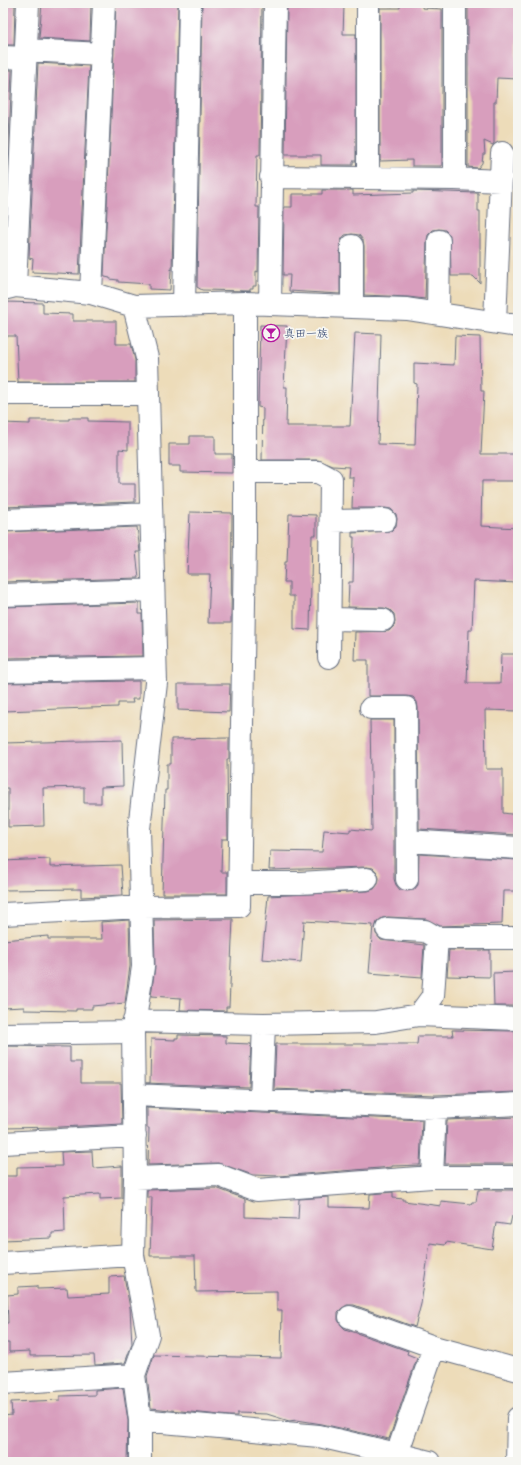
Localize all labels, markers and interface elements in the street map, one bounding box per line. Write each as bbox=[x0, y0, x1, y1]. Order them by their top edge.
bar icon: 真田一族 bbox=[261, 323, 281, 343]
place label: 真田一族 bbox=[284, 327, 328, 340]

